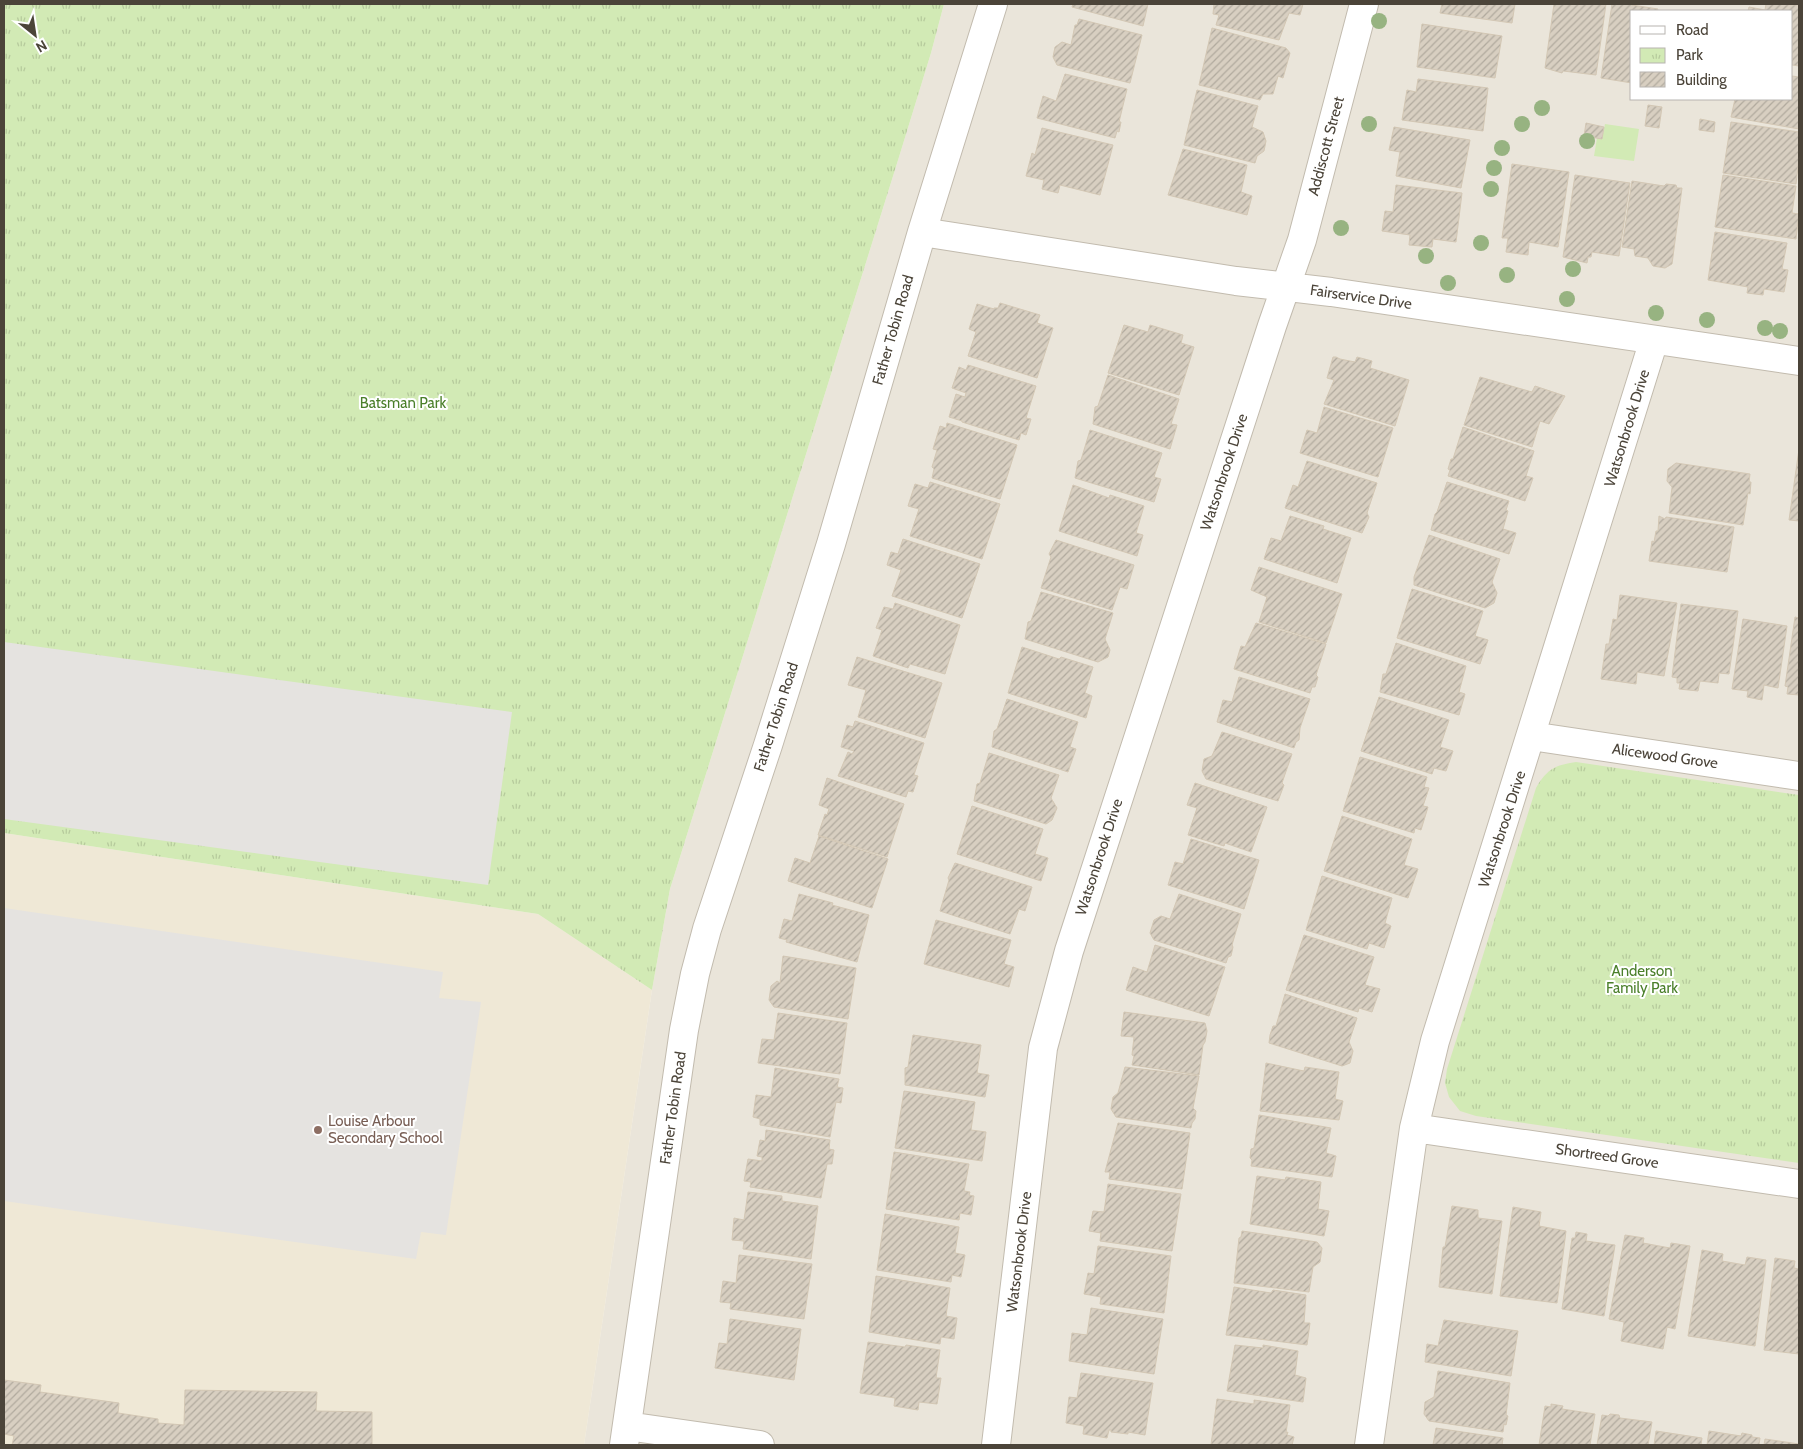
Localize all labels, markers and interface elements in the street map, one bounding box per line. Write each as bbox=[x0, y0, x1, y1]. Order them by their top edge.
north arrow bbox=[10, 10, 60, 60]
legend bbox=[1630, 10, 1793, 100]
text: Road bbox=[1676, 21, 1709, 39]
text: N bbox=[33, 36, 50, 57]
text: Park bbox=[1676, 46, 1703, 64]
text: Building bbox=[1676, 71, 1727, 89]
street label: Addiscott Street bbox=[1304, 94, 1348, 198]
street label: Father Tobin Road bbox=[869, 273, 917, 387]
street label: Fairservice Drive bbox=[1309, 281, 1413, 313]
street label: Watsonbrook Drive bbox=[1601, 367, 1653, 489]
park label: Batsman Park bbox=[360, 394, 446, 412]
street label: Watsonbrook Drive bbox=[1197, 411, 1251, 533]
street label: Father Tobin Road bbox=[750, 660, 802, 774]
street label: Alicewood Grove bbox=[1611, 740, 1719, 772]
street label: Watsonbrook Drive bbox=[1475, 768, 1529, 890]
street label: Watsonbrook Drive bbox=[1072, 796, 1126, 918]
park label: Anderson Family Park bbox=[1606, 962, 1678, 997]
street label: Father Tobin Road bbox=[656, 1050, 690, 1166]
place label: Louise Arbour Secondary School bbox=[328, 1112, 443, 1147]
marker: Louise Arbour Secondary School bbox=[312, 1124, 324, 1136]
street label: Shortreed Grove bbox=[1554, 1140, 1660, 1172]
street label: Watsonbrook Drive bbox=[1003, 1190, 1035, 1313]

